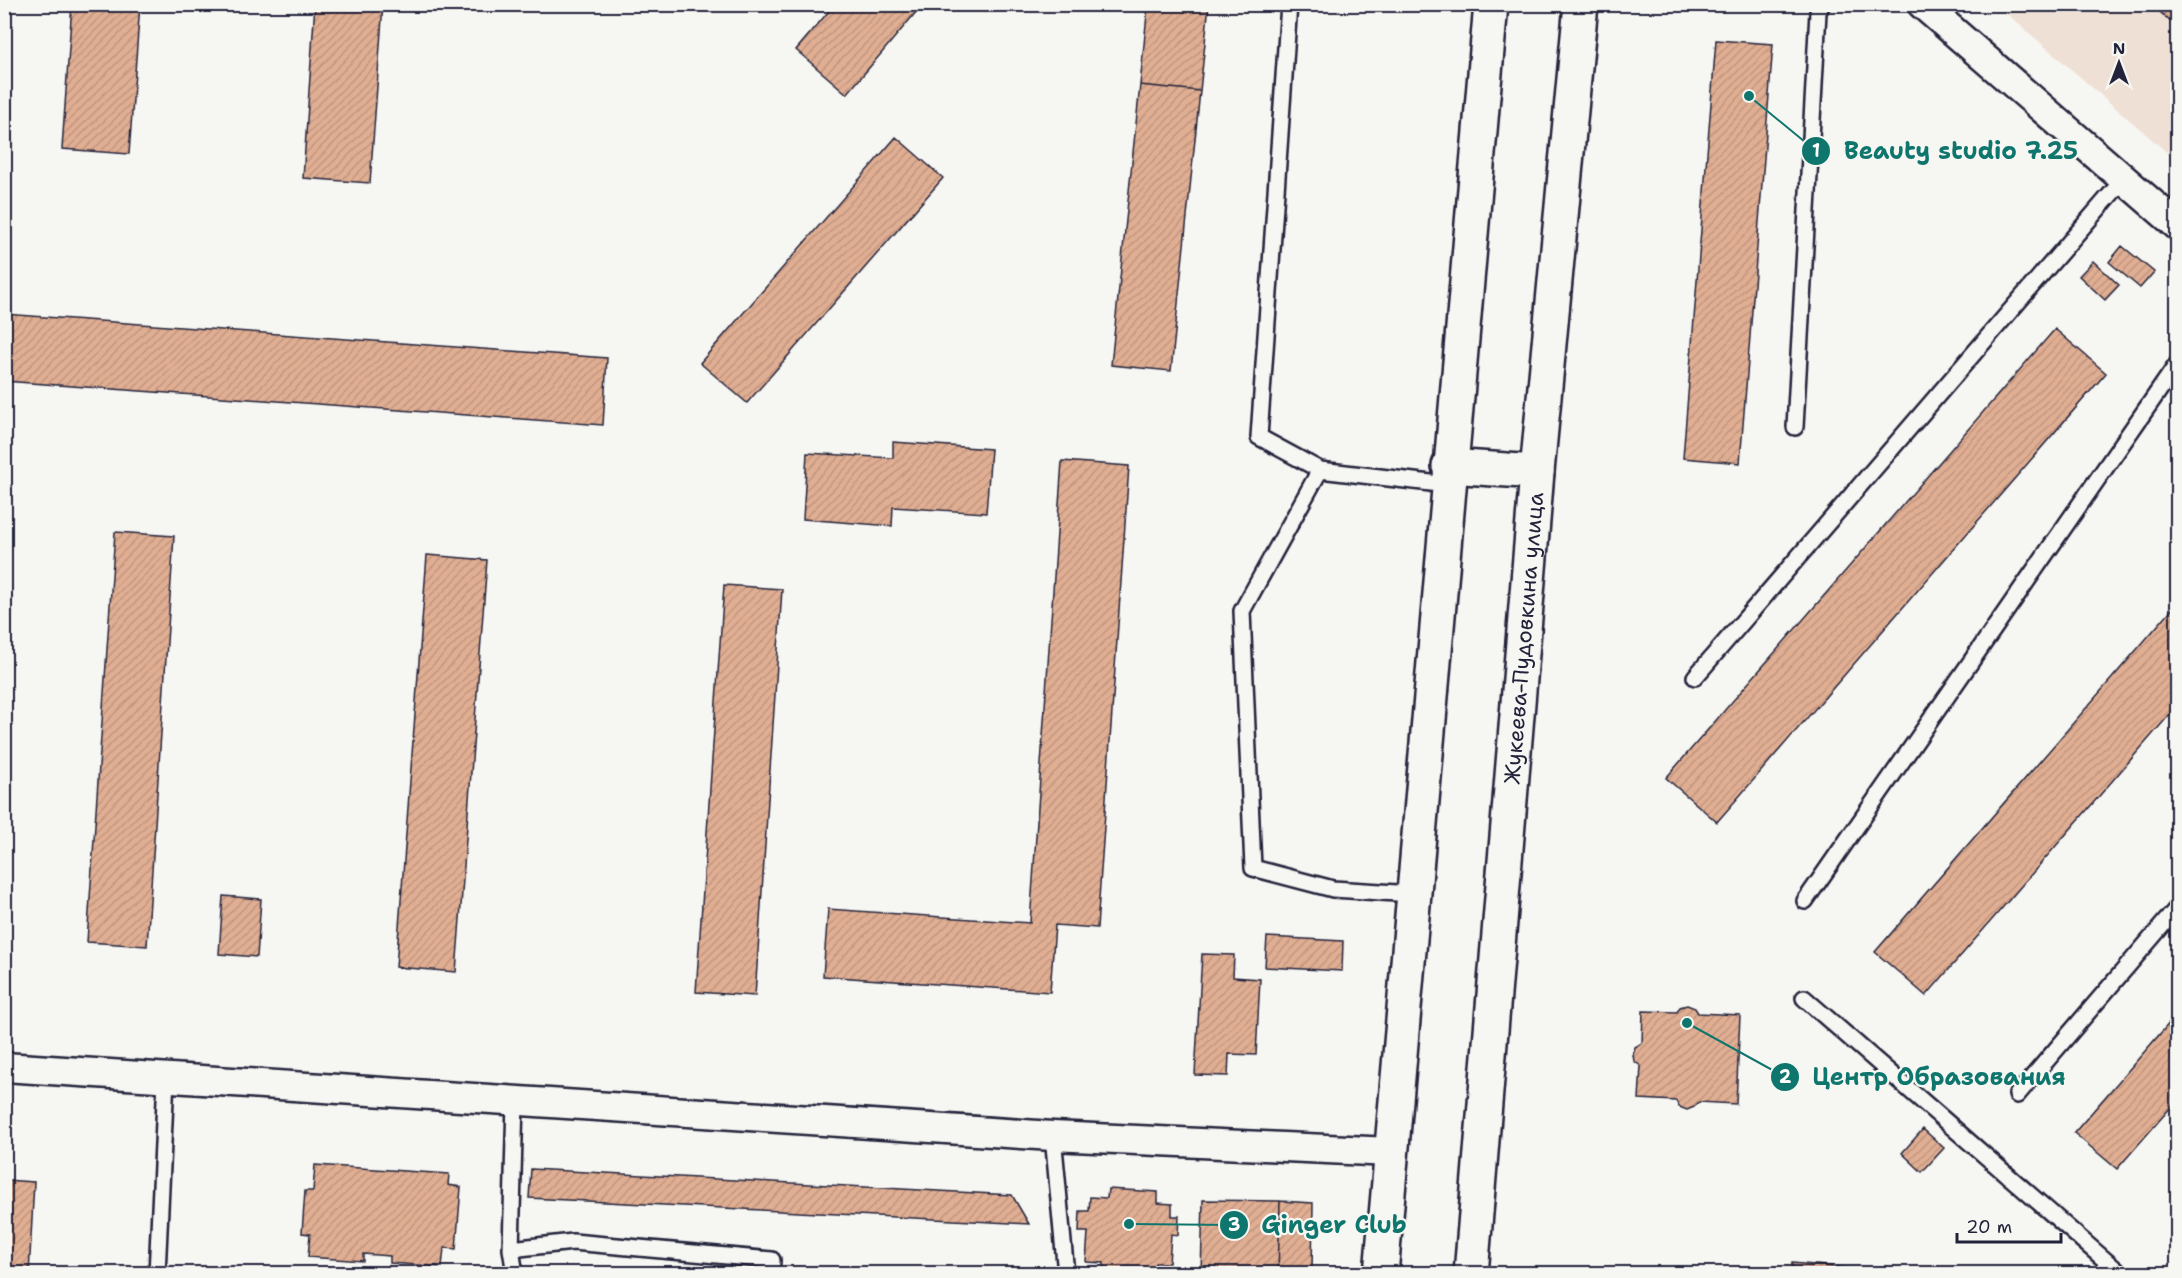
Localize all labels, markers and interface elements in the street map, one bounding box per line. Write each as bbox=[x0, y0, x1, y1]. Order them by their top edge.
north arrow bbox=[2089, 33, 2149, 93]
text: N bbox=[2113, 38, 2125, 59]
callout: Beauty studio 7.25 bbox=[1801, 130, 2090, 172]
text: Beauty studio 7.25 bbox=[1844, 135, 2078, 167]
text: 1 bbox=[1812, 139, 1820, 163]
street label: Жукеева-Пудовкина улица bbox=[1497, 491, 1550, 785]
callout: Центр Образования bbox=[1770, 1056, 2077, 1098]
text: Центр Образования bbox=[1812, 1061, 2066, 1093]
text: 2 bbox=[1779, 1065, 1792, 1089]
callout: Ginger Club bbox=[1219, 1204, 1419, 1246]
scale bar bbox=[1957, 1206, 2060, 1244]
text: Ginger Club bbox=[1261, 1209, 1407, 1241]
text: 3 bbox=[1228, 1213, 1240, 1237]
text: 20 m bbox=[1966, 1215, 2012, 1239]

